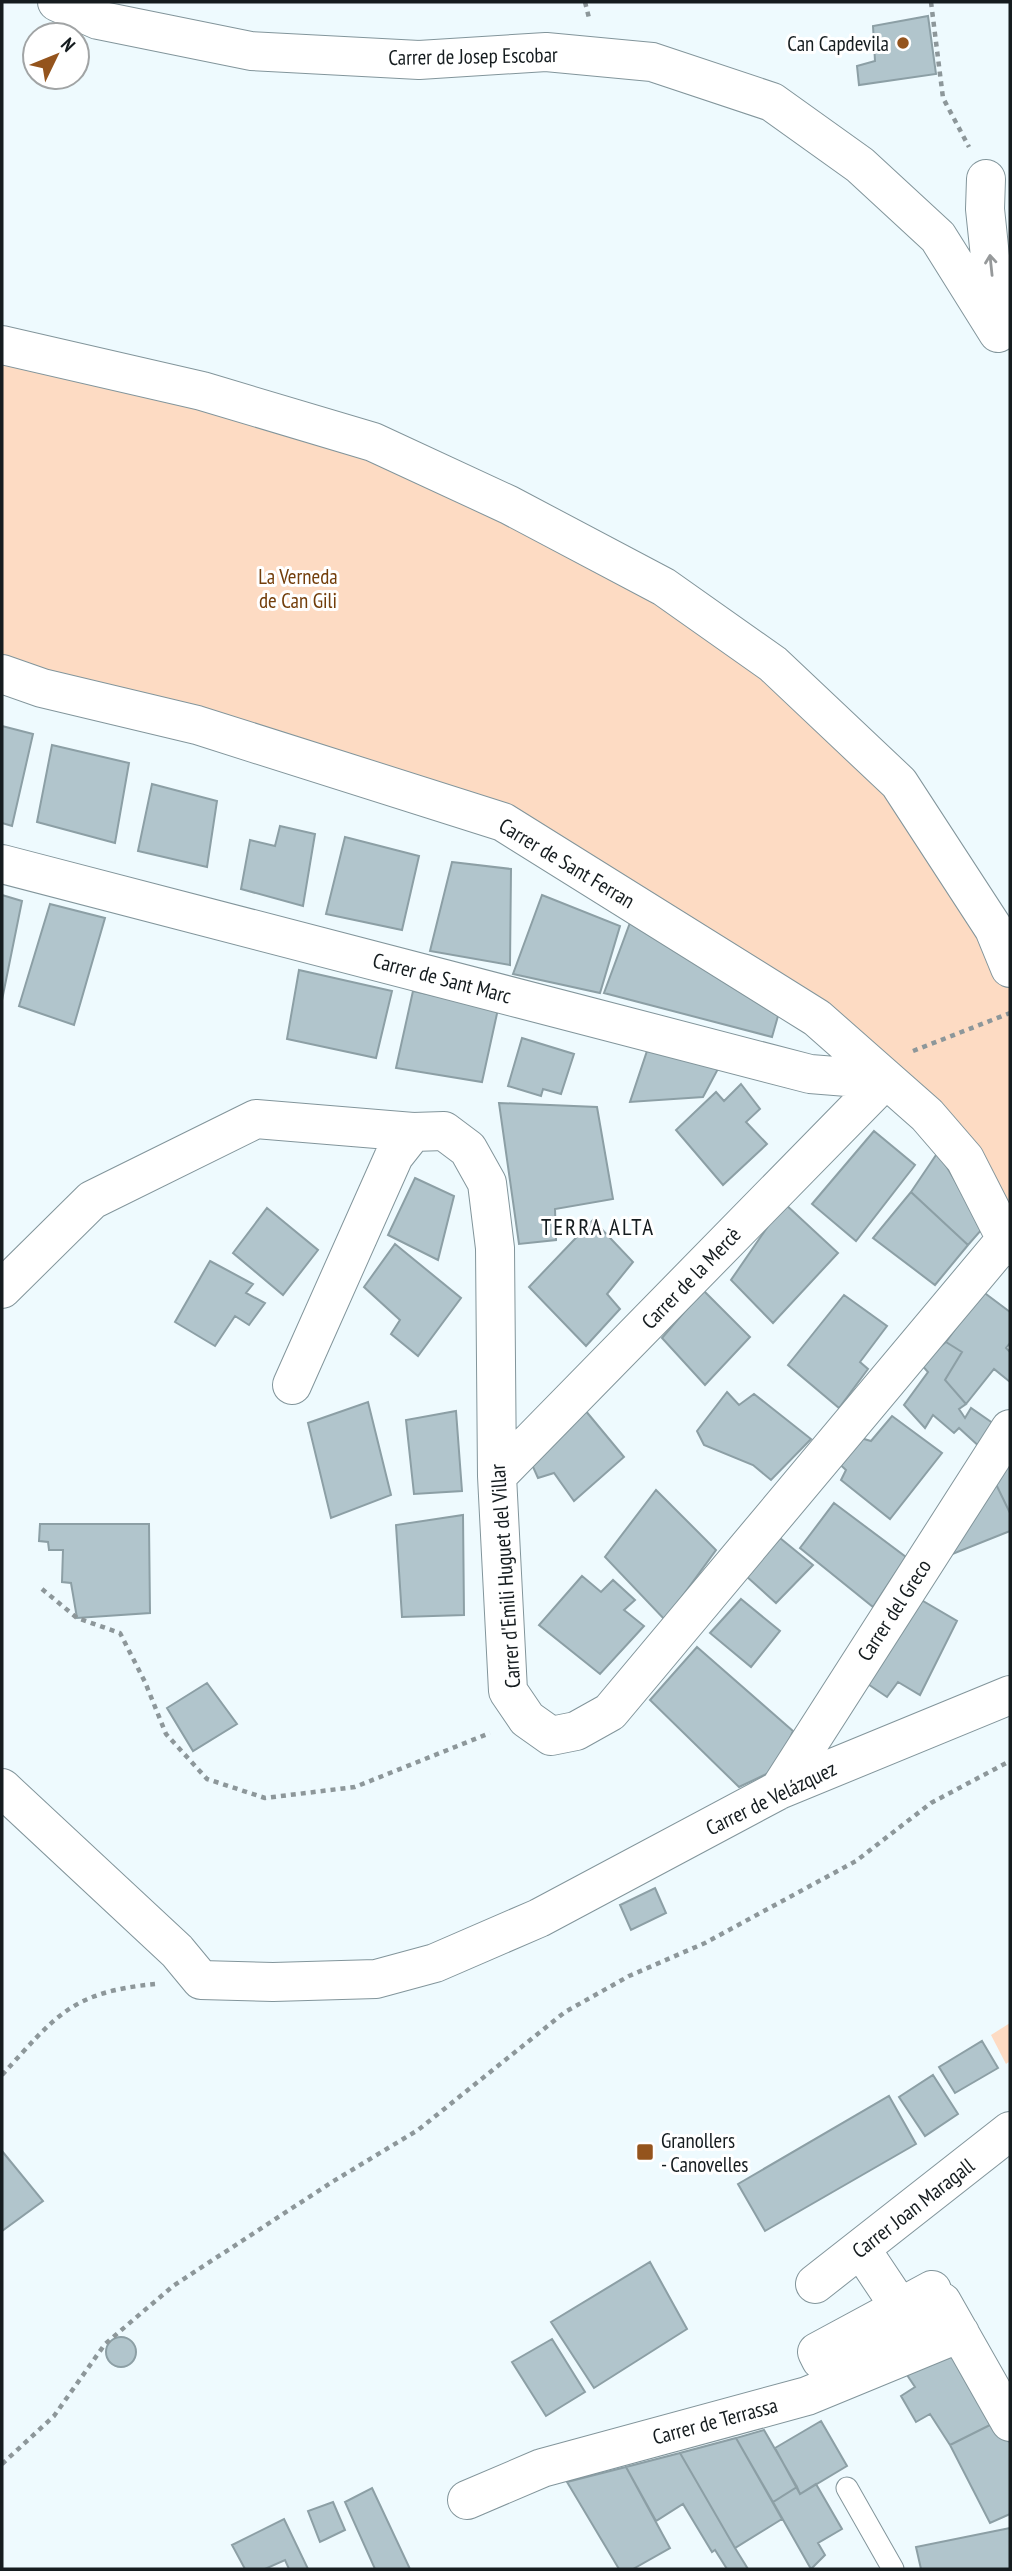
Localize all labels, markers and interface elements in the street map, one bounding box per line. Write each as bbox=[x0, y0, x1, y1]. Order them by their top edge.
north arrow bbox=[21, 21, 91, 91]
place label: Can Capdevila bbox=[787, 30, 889, 57]
text: N bbox=[56, 32, 81, 56]
marker: Can Capdevila bbox=[895, 35, 911, 51]
street label: Carrer de Josep Escobar bbox=[388, 41, 558, 71]
one-way arrow bbox=[985, 254, 998, 277]
park label: La Verneda de Can Gili bbox=[258, 563, 338, 614]
street label: Carrer de Sant Ferran bbox=[494, 812, 640, 914]
street label: Carrer de Sant Marc bbox=[370, 947, 515, 1010]
district label: TERRA ALTA bbox=[541, 1212, 655, 1241]
street label: Carrer de la Mercè bbox=[636, 1221, 746, 1335]
street label: Carrer d'Emili Huguet del Villar bbox=[484, 1463, 526, 1689]
street label: Carrer del Greco bbox=[851, 1554, 937, 1666]
street label: Carrer de Velázquez bbox=[701, 1755, 841, 1841]
place label: Granollers - Canovelles bbox=[661, 2127, 748, 2178]
marker: Granollers - Canovelles bbox=[635, 2142, 655, 2162]
street label: Carrer Joan Maragall bbox=[847, 2152, 980, 2264]
street label: Carrer de Terrassa bbox=[650, 2391, 780, 2451]

